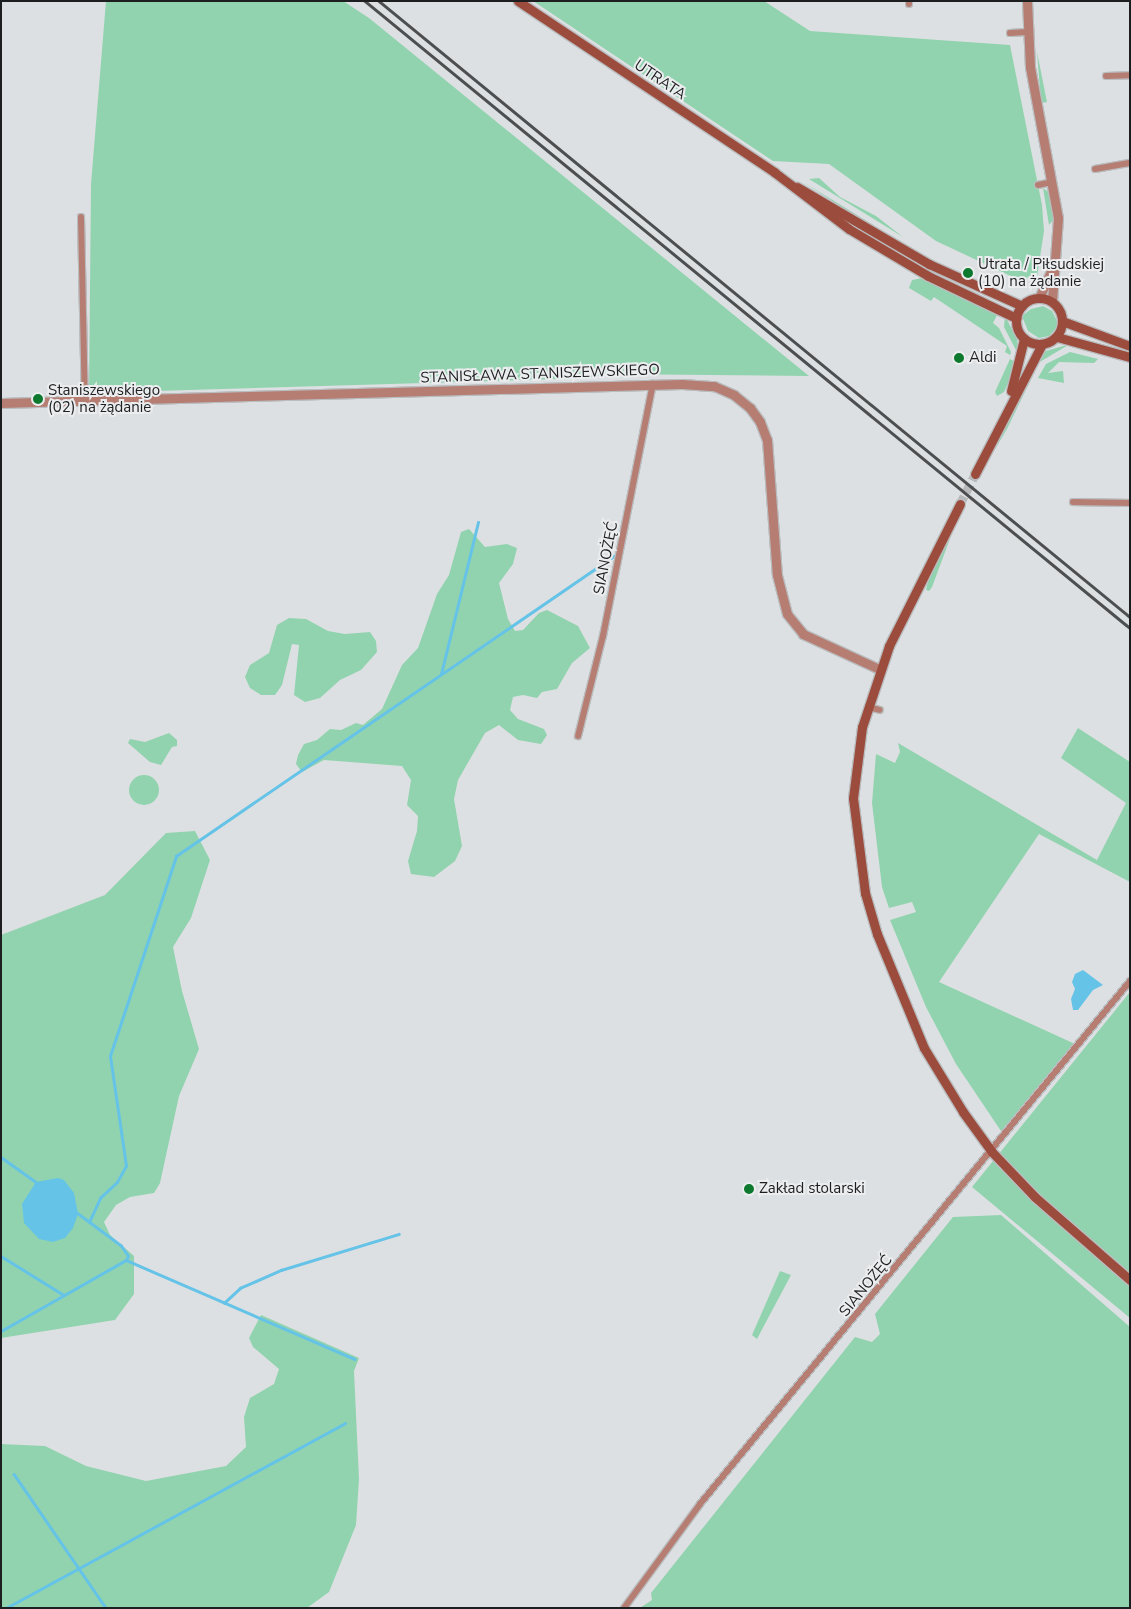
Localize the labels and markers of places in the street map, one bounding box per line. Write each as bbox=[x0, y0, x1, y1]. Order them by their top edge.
place label: Utrata / Piłsudskiej (10) na żądanie bbox=[978, 255, 1104, 290]
marker: Utrata / Piłsudskiej (10) na żądanie bbox=[962, 267, 974, 279]
place label: Aldi bbox=[969, 349, 997, 367]
marker: Aldi bbox=[953, 352, 965, 364]
place label: Staniszewskiego (02) na żądanie bbox=[48, 381, 160, 416]
marker: Staniszewskiego (02) na żądanie bbox=[32, 393, 44, 405]
place label: Zakład stolarski bbox=[759, 1180, 865, 1198]
marker: Zakład stolarski bbox=[743, 1183, 755, 1195]

